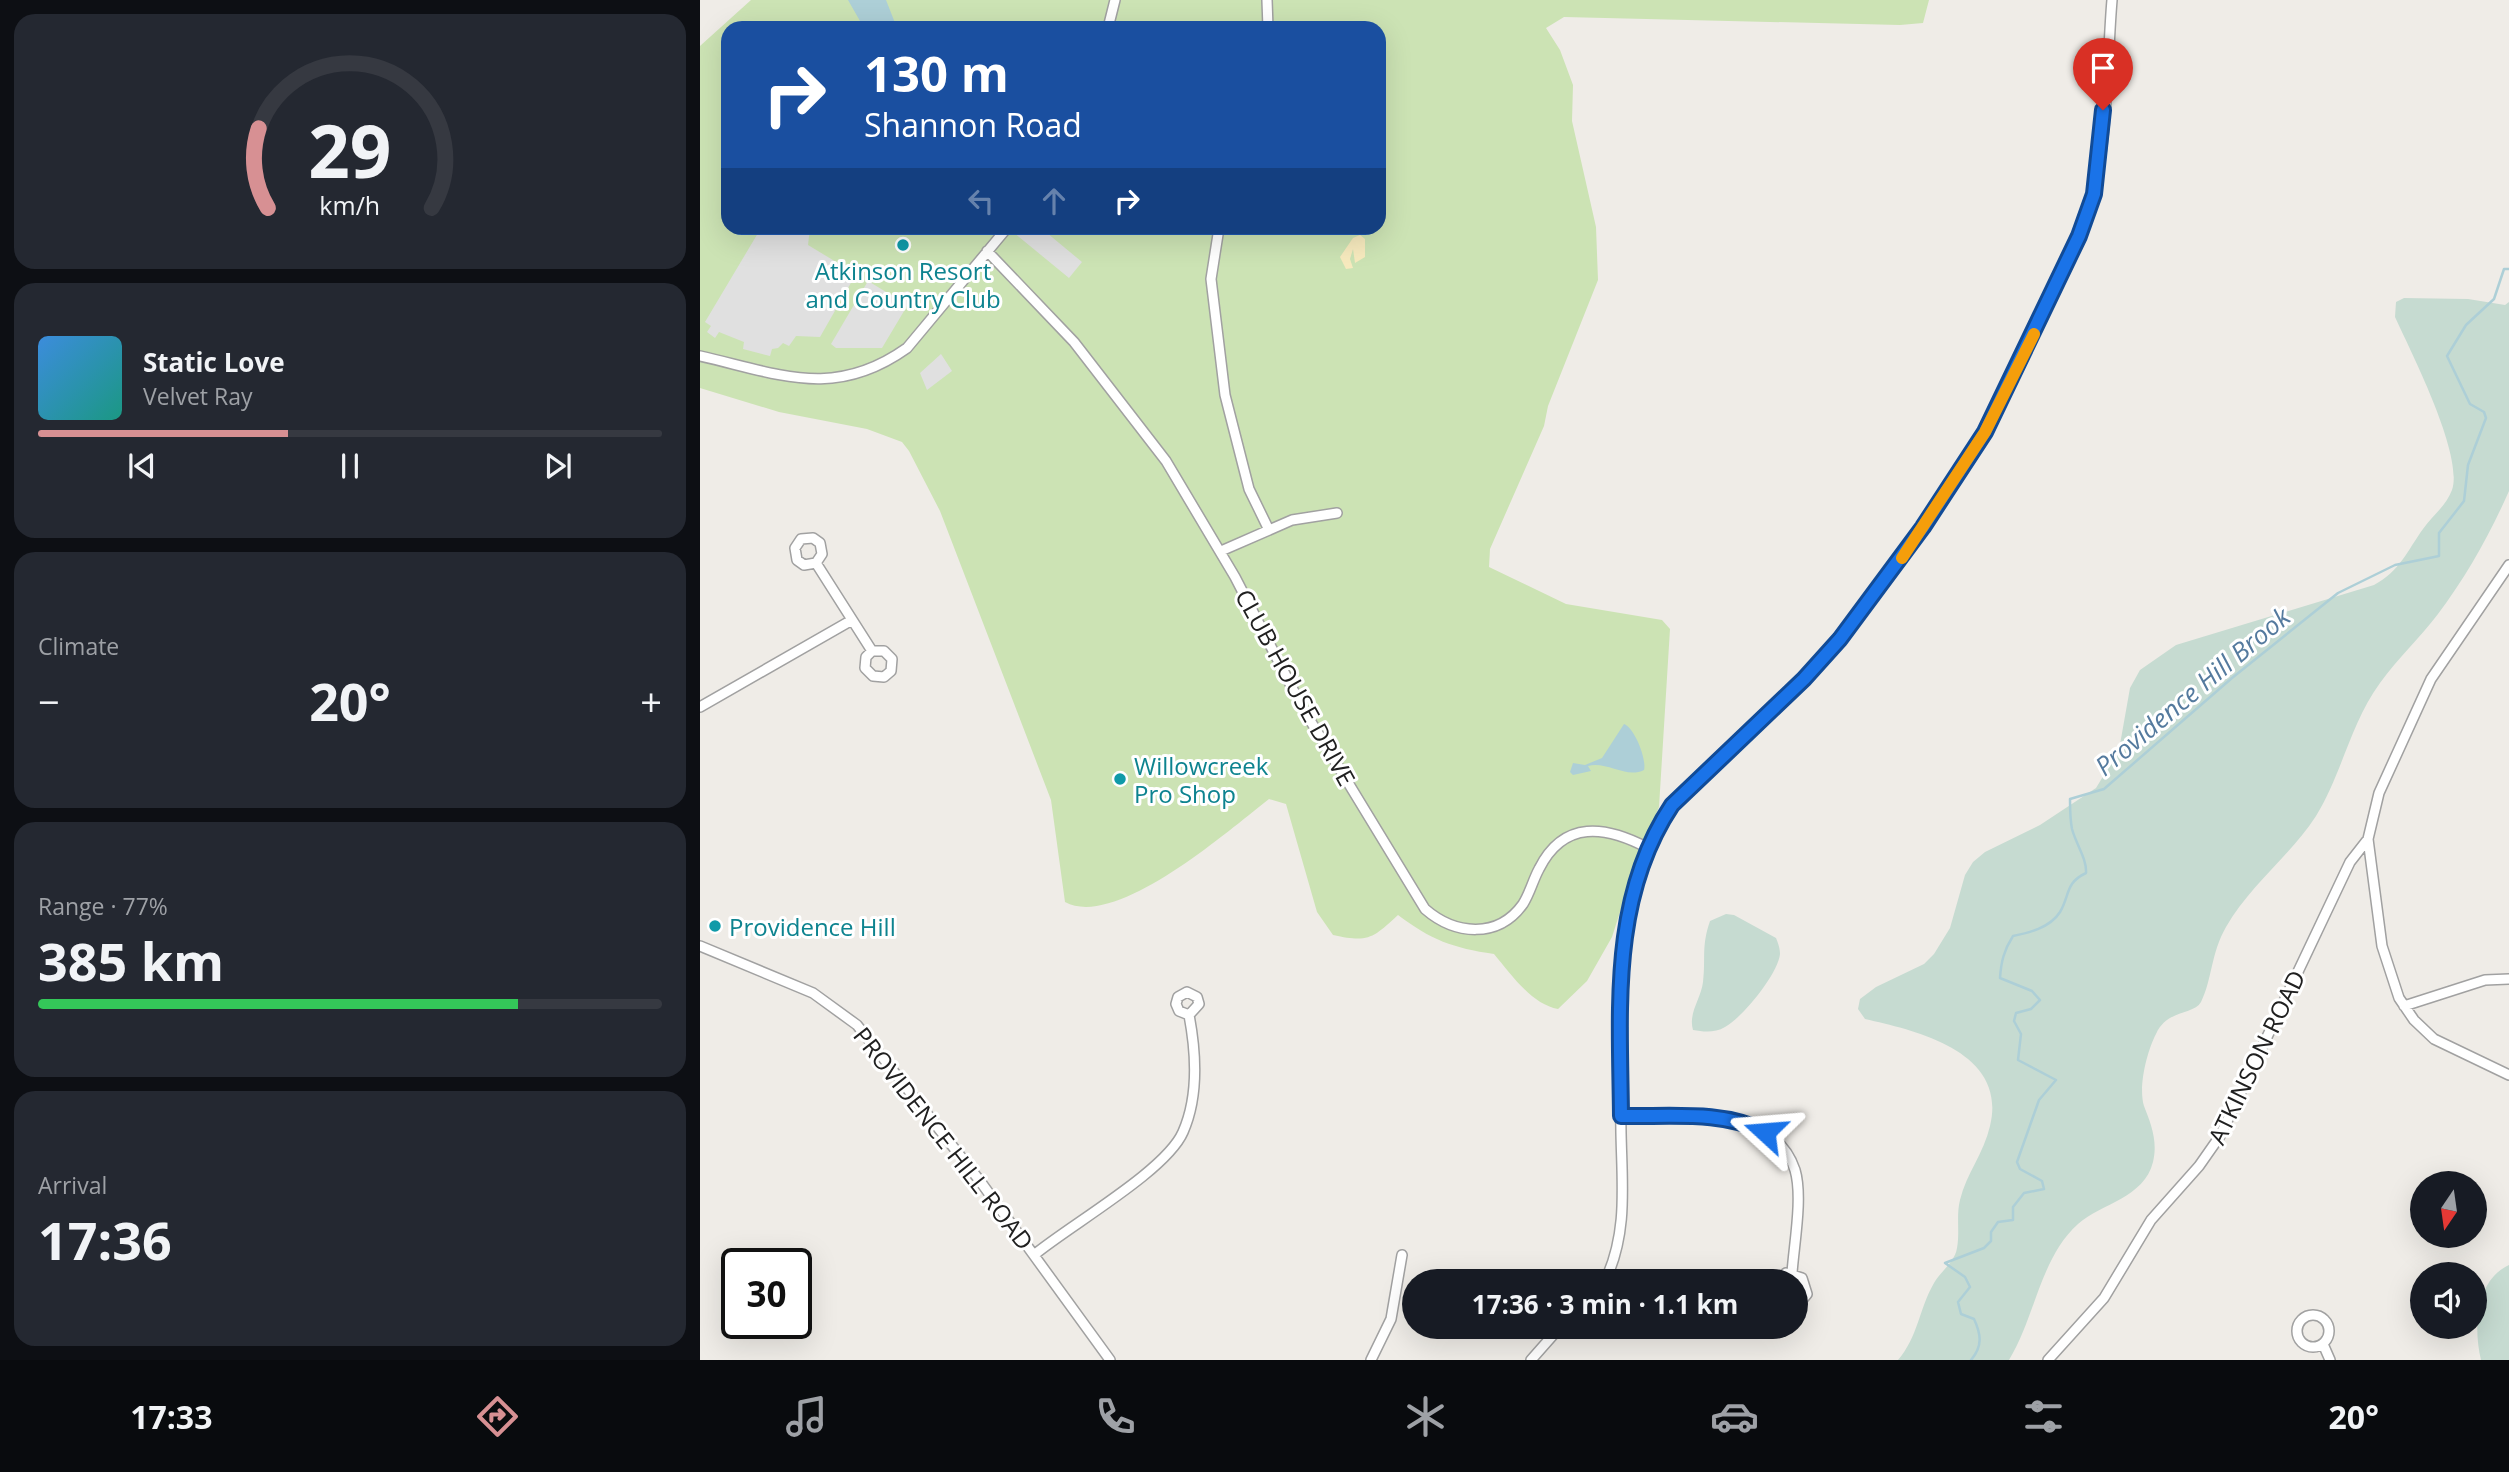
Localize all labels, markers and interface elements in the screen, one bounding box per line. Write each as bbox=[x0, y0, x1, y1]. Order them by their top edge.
pin bbox=[2073, 38, 2133, 110]
text: 130 m bbox=[864, 40, 1009, 106]
icon: right bbox=[749, 49, 840, 140]
icon: arrive bbox=[2084, 49, 2122, 87]
text: 29 bbox=[308, 100, 392, 199]
text: Shannon Road bbox=[864, 103, 1082, 146]
icon: left bbox=[962, 182, 1000, 220]
icon: ahead bbox=[1035, 182, 1073, 220]
icon: right bbox=[1108, 182, 1146, 220]
text: km/h bbox=[320, 187, 380, 221]
marker: Atkinson Resort and Country Club bbox=[895, 237, 911, 253]
place label: Atkinson Resort and Country Club bbox=[805, 254, 1001, 315]
text: Static Love bbox=[143, 344, 285, 380]
text: Velvet Ray bbox=[143, 380, 253, 412]
icon: previous bbox=[123, 447, 161, 485]
icon: pause bbox=[331, 447, 369, 485]
icon: next bbox=[539, 447, 577, 485]
street label: CLUB HOUSE DRIVE bbox=[1228, 583, 1364, 791]
water label: Providence Hill Brook bbox=[2087, 598, 2298, 783]
text: Climate bbox=[38, 630, 119, 662]
text: 20° bbox=[309, 665, 391, 736]
text: − bbox=[38, 675, 60, 727]
text: + bbox=[640, 675, 662, 727]
place label: Willowcreek Pro Shop bbox=[1134, 749, 1269, 810]
marker: Willowcreek Pro Shop bbox=[1112, 771, 1128, 787]
text: Range · 77% bbox=[38, 890, 168, 922]
place label: Providence Hill bbox=[729, 910, 896, 943]
marker: Providence Hill bbox=[707, 918, 723, 934]
text: 385 km bbox=[38, 925, 224, 996]
street label: ATKINSON ROAD bbox=[2200, 964, 2312, 1150]
street label: PROVIDENCE HILL ROAD bbox=[847, 1020, 1041, 1256]
position arrow bbox=[1728, 1095, 1802, 1169]
text: Arrival bbox=[38, 1169, 107, 1201]
north arrow bbox=[2410, 1171, 2487, 1248]
map controls bbox=[2410, 1171, 2487, 1339]
text: 17:36 bbox=[38, 1204, 172, 1275]
speed limit sign: 30 bbox=[721, 1248, 812, 1339]
button: sound bbox=[2410, 1262, 2487, 1339]
text: 17:36 · 3 min · 1.1 km bbox=[1472, 1286, 1738, 1322]
icon: directions bbox=[473, 1392, 522, 1441]
icon: music bbox=[782, 1392, 831, 1441]
icon: phone bbox=[1091, 1392, 1140, 1441]
icon: climate bbox=[1401, 1392, 1450, 1441]
icon: car bbox=[1710, 1392, 1759, 1441]
icon: filters bbox=[2019, 1392, 2068, 1441]
text: 17:33 bbox=[130, 1395, 212, 1438]
text: 20° bbox=[2329, 1395, 2379, 1438]

